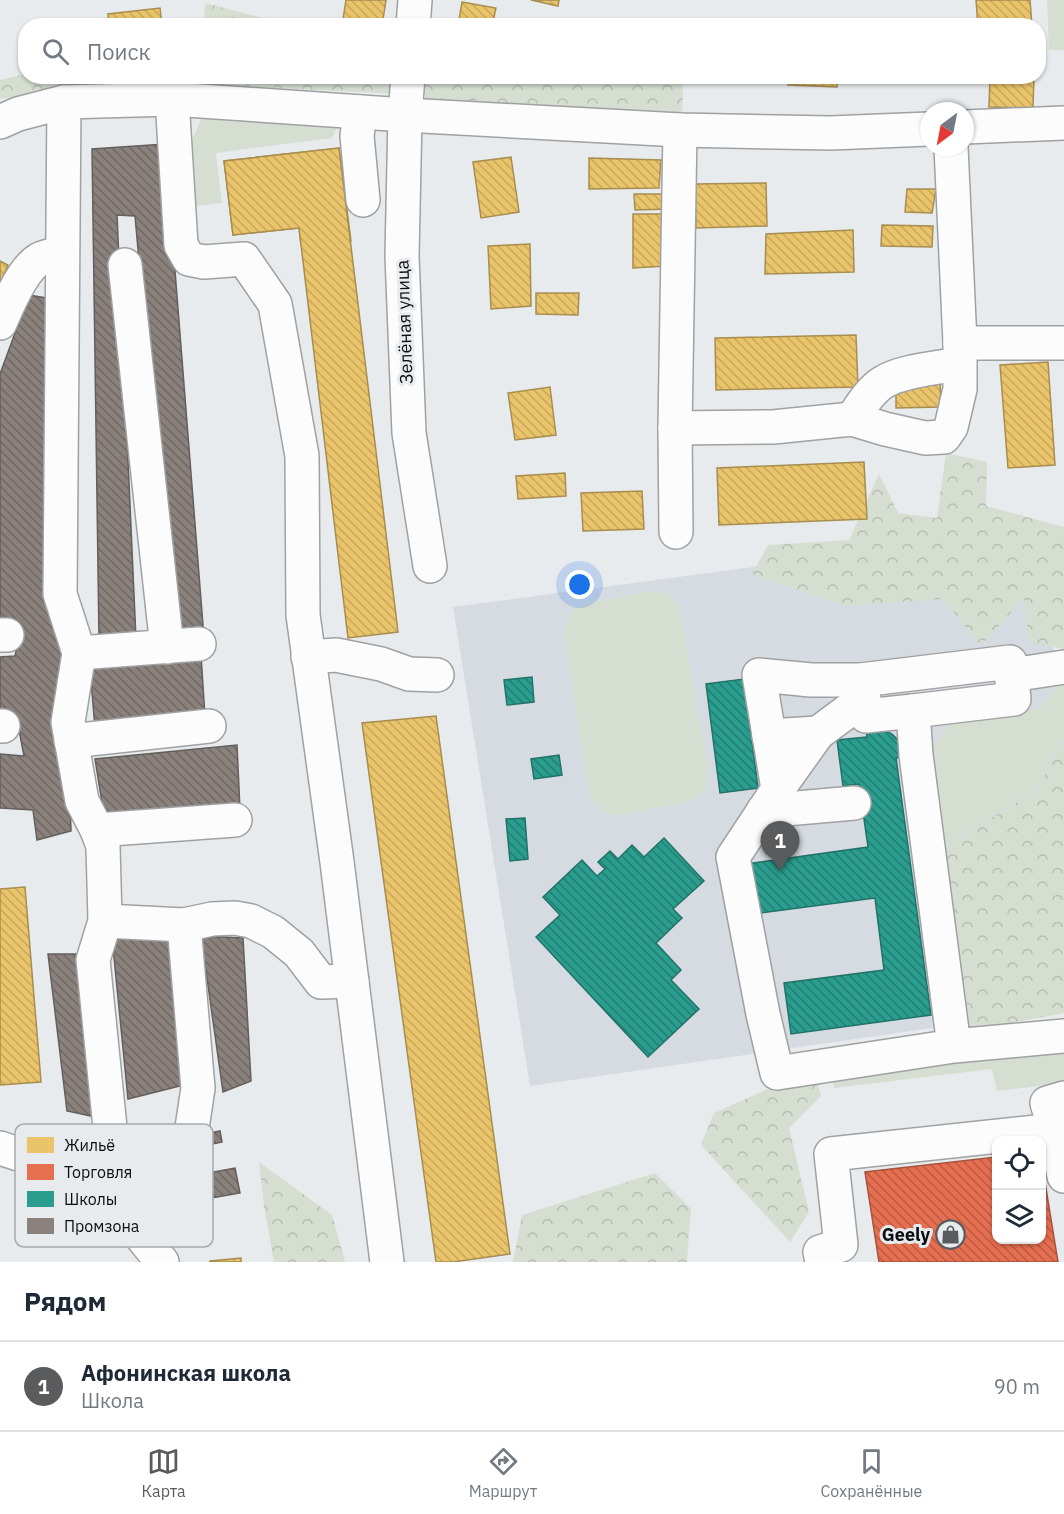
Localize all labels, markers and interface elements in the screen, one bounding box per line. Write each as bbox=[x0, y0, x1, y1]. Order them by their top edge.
search box bbox=[18, 18, 1046, 84]
icon: search bbox=[39, 35, 72, 68]
text: Поиск bbox=[87, 37, 151, 66]
north arrow bbox=[920, 102, 974, 156]
street label: Зелёная улица bbox=[390, 259, 418, 385]
your location bbox=[565, 570, 594, 599]
pin: 1 bbox=[760, 822, 800, 871]
legend bbox=[15, 1124, 213, 1247]
text: Жильё bbox=[64, 1135, 115, 1155]
map controls bbox=[992, 1136, 1046, 1244]
button: locate bbox=[992, 1136, 1046, 1190]
text: Торговля bbox=[64, 1162, 132, 1182]
text: Школы bbox=[64, 1189, 117, 1209]
button: layers bbox=[992, 1190, 1046, 1244]
text: Промзона bbox=[64, 1216, 140, 1236]
shop icon: Geely bbox=[935, 1218, 967, 1250]
place label: Geely bbox=[882, 1223, 930, 1246]
text: Рядом bbox=[24, 1284, 106, 1318]
text: Афонинская школа bbox=[81, 1358, 291, 1387]
text: 1 bbox=[38, 1373, 50, 1400]
text: 90 m bbox=[994, 1373, 1040, 1400]
text: Школа bbox=[81, 1387, 144, 1414]
tab: Карта bbox=[142, 1445, 186, 1501]
tab: Маршрут bbox=[469, 1445, 537, 1501]
tab: Сохранённые bbox=[820, 1445, 922, 1501]

